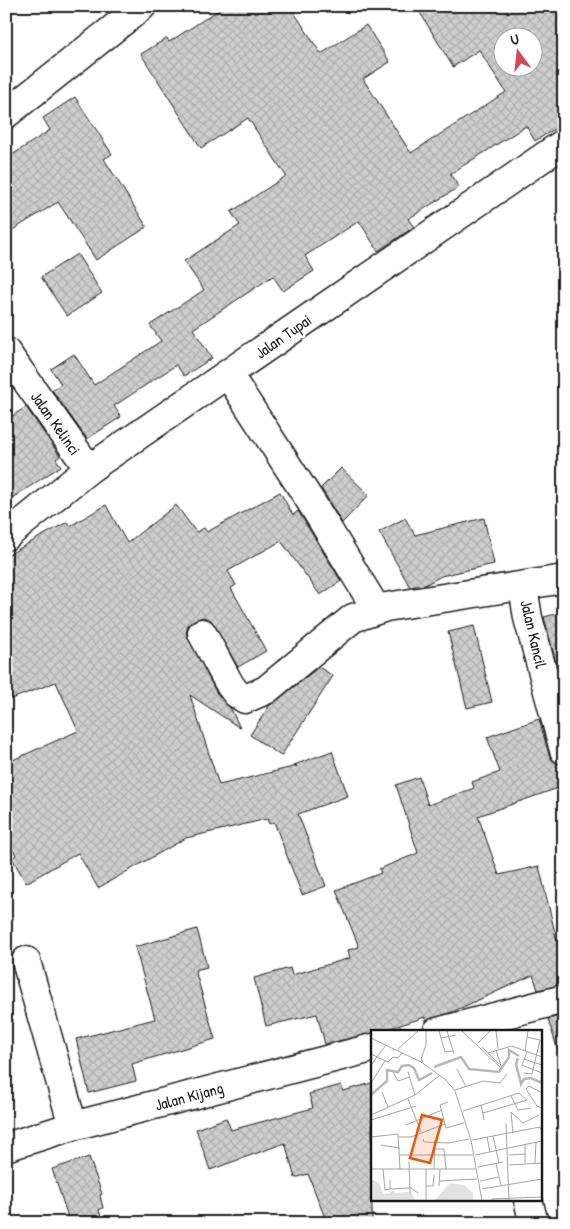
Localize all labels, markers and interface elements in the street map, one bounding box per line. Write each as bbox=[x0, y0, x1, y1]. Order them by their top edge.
north arrow bbox=[492, 28, 542, 78]
text: U bbox=[508, 29, 521, 49]
street label: Jalan Tupai bbox=[250, 309, 316, 363]
street label: Jalan Kelinci bbox=[26, 387, 86, 459]
street label: Jalan Kancil bbox=[515, 598, 553, 671]
inset map bbox=[371, 1030, 542, 1202]
street label: Jalan Kijang bbox=[152, 1076, 226, 1116]

